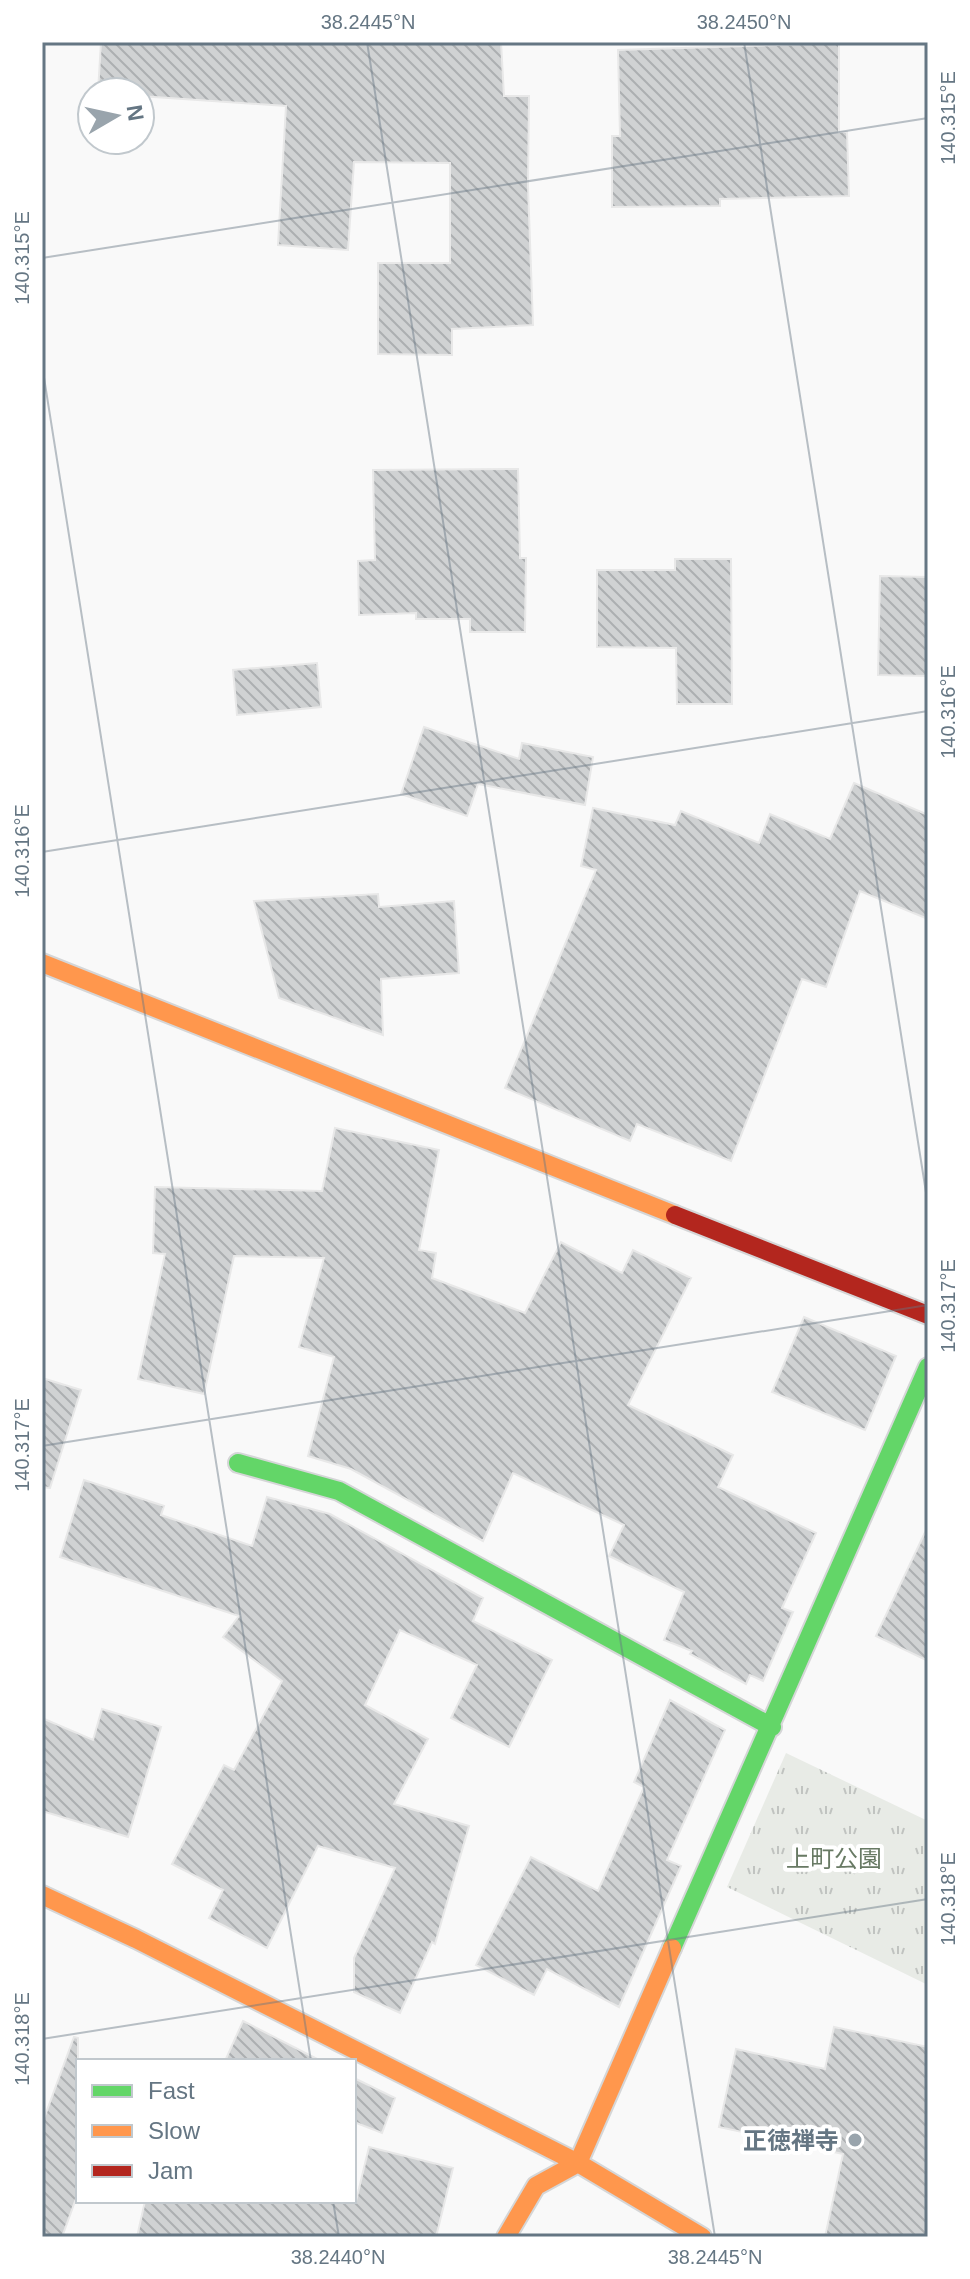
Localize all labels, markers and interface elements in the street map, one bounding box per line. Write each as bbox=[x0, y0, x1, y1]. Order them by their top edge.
text: 38.2445°N bbox=[321, 11, 415, 33]
text: 38.2450°N bbox=[697, 11, 791, 33]
text: 140.315°E bbox=[937, 71, 959, 165]
north arrow bbox=[76, 76, 156, 156]
text: N bbox=[122, 103, 149, 123]
text: 140.315°E bbox=[11, 211, 33, 305]
text: 140.316°E bbox=[937, 665, 959, 759]
text: 140.316°E bbox=[11, 804, 33, 898]
text: 140.317°E bbox=[937, 1259, 959, 1353]
text: 140.317°E bbox=[11, 1398, 33, 1492]
park label: 上町公園 bbox=[786, 1845, 882, 1872]
text: 140.318°E bbox=[937, 1852, 959, 1946]
text: 140.318°E bbox=[11, 1992, 33, 2086]
legend bbox=[76, 2059, 356, 2203]
text: Fast bbox=[148, 2077, 195, 2104]
text: Slow bbox=[148, 2117, 201, 2144]
place label: 正徳禅寺 bbox=[743, 2127, 839, 2154]
marker: 正徳禅寺 bbox=[846, 2131, 864, 2149]
text: Jam bbox=[148, 2157, 193, 2184]
text: 38.2440°N bbox=[291, 2246, 385, 2268]
text: 38.2445°N bbox=[668, 2246, 762, 2268]

